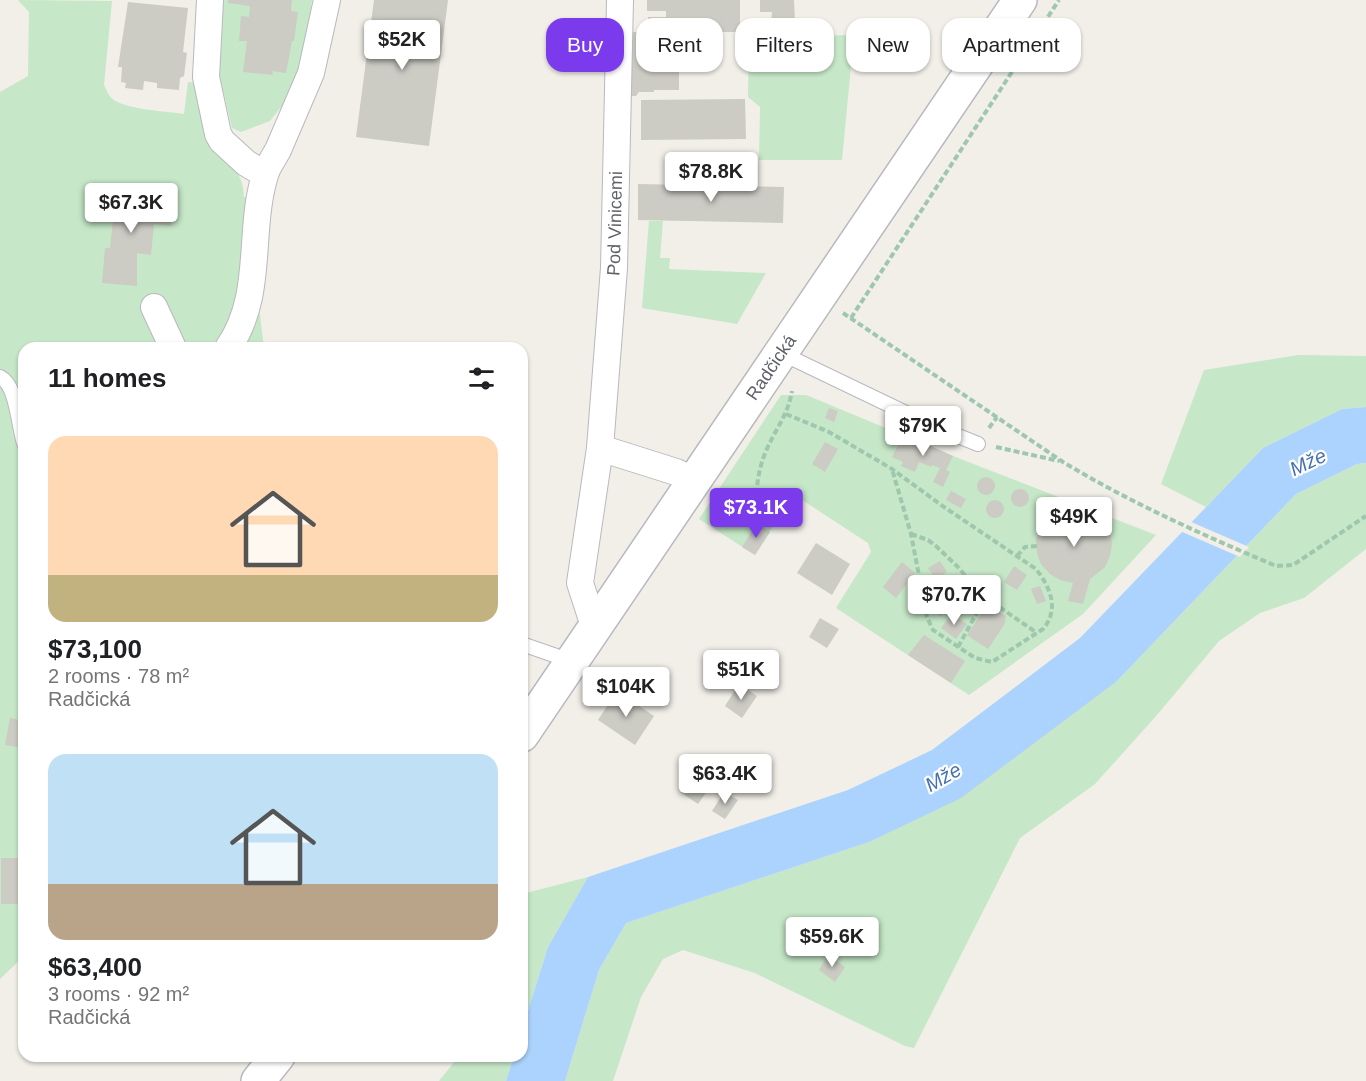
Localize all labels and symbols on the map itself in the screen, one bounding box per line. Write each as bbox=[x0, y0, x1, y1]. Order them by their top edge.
pin: $52K bbox=[366, 20, 438, 71]
pin: $78.8K bbox=[662, 152, 760, 203]
street label: Pod Vinicemi bbox=[603, 171, 626, 277]
pin: $67.3K bbox=[82, 183, 180, 234]
street label: Radčická bbox=[742, 330, 801, 404]
pin: $79K bbox=[887, 406, 959, 457]
water label: Mže bbox=[1286, 444, 1330, 480]
pin: $73.1K bbox=[707, 488, 805, 539]
pin: $49K bbox=[1038, 497, 1110, 548]
pin: $70.7K bbox=[905, 575, 1003, 626]
pin: $51K bbox=[705, 650, 777, 701]
pin: $104K bbox=[584, 667, 668, 718]
pin: $63.4K bbox=[676, 754, 774, 805]
water label: Mže bbox=[921, 758, 965, 796]
pin: $59.6K bbox=[783, 917, 881, 968]

